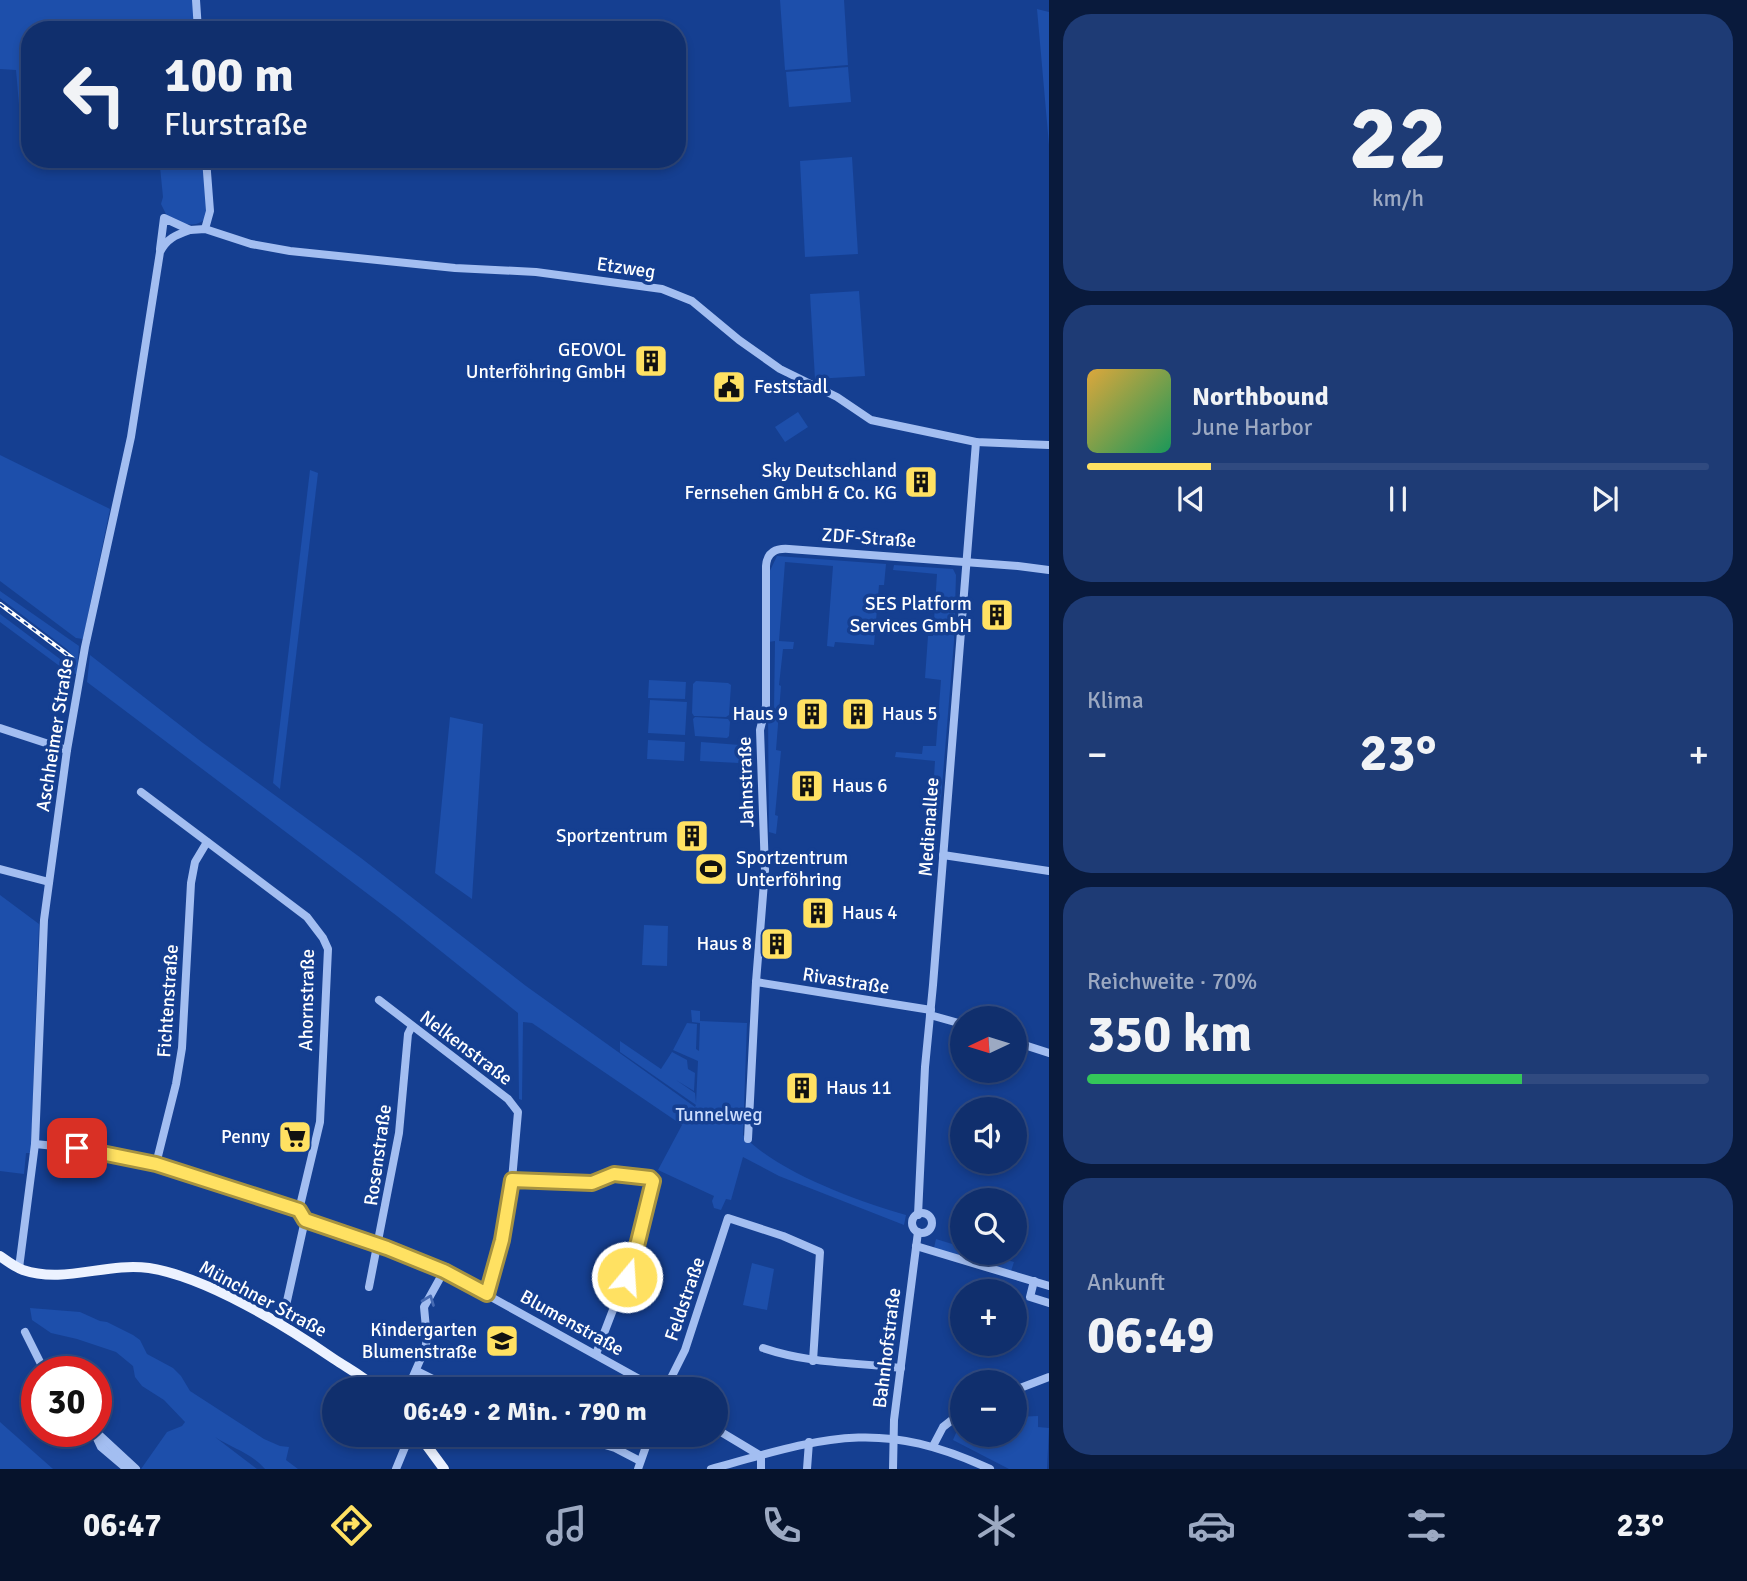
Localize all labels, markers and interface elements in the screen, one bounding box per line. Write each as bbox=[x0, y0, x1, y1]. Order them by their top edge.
text: 100 m bbox=[164, 45, 294, 105]
icon: left bbox=[49, 49, 140, 140]
text: 22 bbox=[1349, 82, 1447, 195]
text: Flurstraße bbox=[164, 105, 308, 144]
text: km/h bbox=[1372, 184, 1424, 213]
street label: Etzweg bbox=[595, 252, 657, 284]
place label: GEOVOL Unterföhring GmbH bbox=[466, 338, 626, 384]
building icon: GEOVOL Unterföhring GmbH bbox=[632, 342, 670, 380]
public building icon: Feststadl bbox=[710, 368, 748, 406]
place label: Feststadl bbox=[754, 375, 828, 399]
text: Northbound bbox=[1192, 381, 1329, 413]
text: June Harbor bbox=[1192, 413, 1312, 442]
place label: Sky Deutschland Fernsehen GmbH & Co. KG bbox=[685, 459, 897, 505]
building icon: Sky Deutschland Fernsehen GmbH & Co. KG bbox=[902, 463, 940, 501]
icon: previous bbox=[1172, 480, 1210, 518]
icon: pause bbox=[1379, 480, 1417, 518]
icon: next bbox=[1586, 480, 1624, 518]
street label: ZDF-Straße bbox=[821, 523, 917, 553]
place label: SES Platform Services GmbH bbox=[850, 592, 972, 638]
building icon: SES Platform Services GmbH bbox=[978, 596, 1016, 634]
street label: Aschheimer Straße bbox=[31, 656, 79, 814]
text: Klima bbox=[1087, 686, 1144, 715]
building icon: Haus 9 bbox=[793, 695, 831, 733]
building icon: Haus 5 bbox=[839, 695, 877, 733]
place label: Haus 9 bbox=[732, 702, 788, 726]
place label: Haus 5 bbox=[882, 702, 938, 726]
text: 23° bbox=[1360, 721, 1436, 785]
text: − bbox=[1087, 731, 1108, 778]
text: + bbox=[1688, 731, 1709, 778]
street label: Jahnstraße bbox=[732, 736, 760, 828]
building icon: Haus 6 bbox=[788, 767, 826, 805]
place label: Haus 6 bbox=[832, 774, 888, 798]
street label: Medienallee bbox=[914, 777, 944, 877]
building icon: Sportzentrum bbox=[673, 817, 711, 855]
place label: Sportzentrum bbox=[556, 824, 668, 848]
place label: Sportzentrum Unterföhring bbox=[736, 846, 848, 892]
sports icon: Sportzentrum Unterföhring bbox=[692, 850, 730, 888]
building icon: Haus 4 bbox=[799, 894, 837, 932]
place label: Haus 4 bbox=[842, 901, 898, 925]
building icon: Haus 8 bbox=[758, 925, 796, 963]
place label: Haus 8 bbox=[696, 932, 752, 956]
street label: Fichtenstraße bbox=[152, 944, 184, 1058]
street label: Ahornstraße bbox=[294, 949, 320, 1051]
street label: Rivastraße bbox=[801, 962, 891, 1000]
text: Reichweite · 70% bbox=[1087, 967, 1257, 996]
text: 350 km bbox=[1087, 1002, 1252, 1066]
street label: Nelkenstraße bbox=[415, 1005, 517, 1091]
north arrow bbox=[950, 1006, 1027, 1083]
map controls bbox=[950, 1006, 1027, 1447]
building icon: Haus 11 bbox=[783, 1069, 821, 1107]
place label: Haus 11 bbox=[826, 1076, 892, 1100]
button: sound bbox=[950, 1097, 1027, 1174]
street label: Rosenstraße bbox=[359, 1103, 397, 1207]
park label: Tunnelweg bbox=[676, 1103, 762, 1127]
pin bbox=[47, 1118, 107, 1178]
supermarket icon: Penny bbox=[276, 1118, 314, 1156]
place label: Penny bbox=[221, 1125, 270, 1149]
icon: arrive bbox=[58, 1129, 96, 1167]
button: search bbox=[950, 1188, 1027, 1265]
position arrow bbox=[590, 1240, 664, 1314]
street label: Feldstraße bbox=[659, 1254, 711, 1344]
street label: Münchner Straße bbox=[195, 1255, 331, 1343]
text: Ankunft bbox=[1087, 1268, 1165, 1297]
button: + bbox=[950, 1279, 1027, 1356]
street label: Blumenstraße bbox=[516, 1285, 628, 1361]
street label: Bahnhofstraße bbox=[868, 1286, 906, 1410]
one-way arrow bbox=[420, 1294, 434, 1306]
text: 06:49 bbox=[1087, 1303, 1215, 1367]
place label: Kindergarten Blumenstraße bbox=[362, 1318, 477, 1364]
school or university icon: Kindergarten Blumenstraße bbox=[483, 1322, 521, 1360]
speed limit sign: 30 bbox=[21, 1356, 112, 1447]
button: − bbox=[950, 1370, 1027, 1447]
text: 06:49 · 2 Min. · 790 m bbox=[403, 1396, 647, 1428]
icon: directions bbox=[327, 1501, 376, 1550]
icon: music bbox=[542, 1501, 591, 1550]
icon: phone bbox=[757, 1501, 806, 1550]
icon: climate bbox=[972, 1501, 1021, 1550]
icon: car bbox=[1187, 1501, 1236, 1550]
icon: filters bbox=[1402, 1501, 1451, 1550]
text: 06:47 bbox=[83, 1506, 161, 1545]
text: 23° bbox=[1617, 1506, 1664, 1545]

